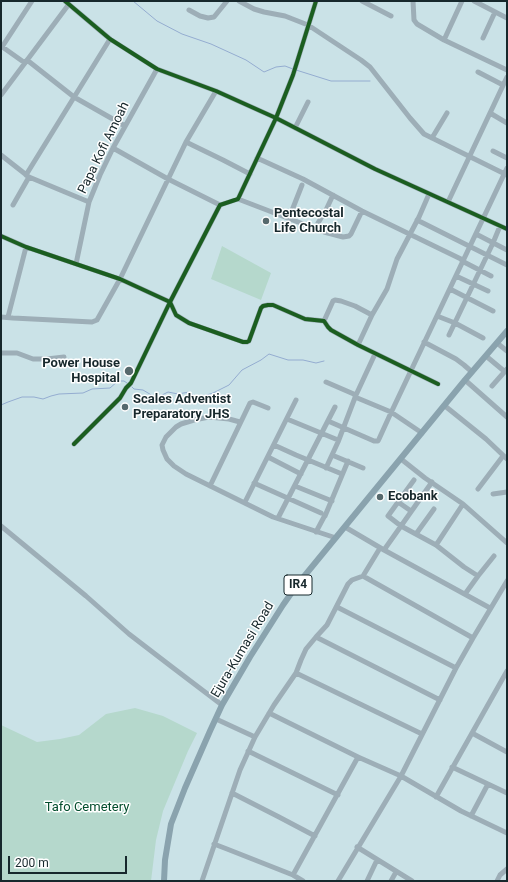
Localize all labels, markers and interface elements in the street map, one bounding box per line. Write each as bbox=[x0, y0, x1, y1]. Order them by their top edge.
street label: Papa Kofi Amoah bbox=[75, 100, 133, 196]
place label: Pentecostal Life Church bbox=[274, 206, 344, 237]
marker: Pentecostal Life Church bbox=[261, 216, 271, 226]
place label: Power House Hospital bbox=[42, 356, 120, 387]
marker: Power House Hospital bbox=[123, 365, 135, 377]
place label: Scales Adventist Preparatory JHS bbox=[133, 392, 231, 423]
marker: Scales Adventist Preparatory JHS bbox=[120, 402, 130, 412]
place label: Ecobank bbox=[388, 489, 438, 505]
marker: Ecobank bbox=[375, 492, 385, 502]
road number: IR4 bbox=[284, 575, 312, 595]
street label: Ejura-Kumasi Road bbox=[208, 599, 278, 701]
park label: Tafo Cemetery bbox=[45, 800, 129, 816]
scale bar bbox=[10, 848, 129, 874]
text: 200 m bbox=[15, 856, 49, 870]

